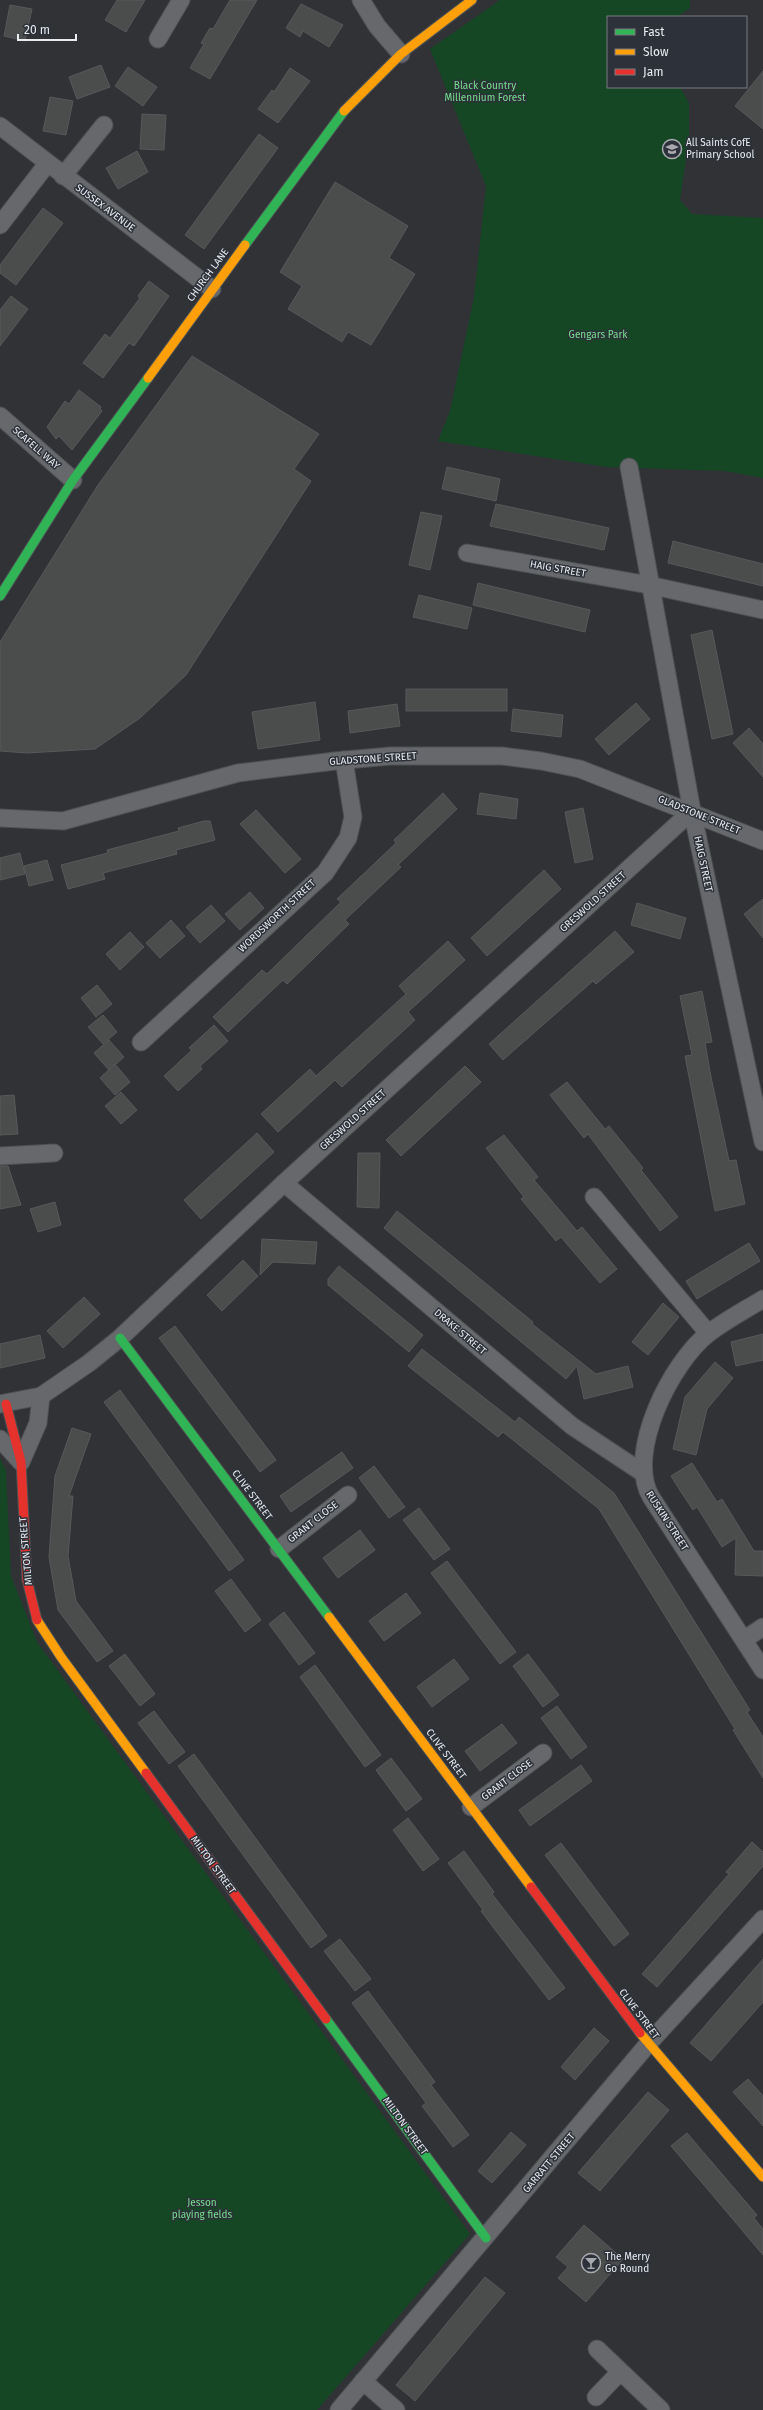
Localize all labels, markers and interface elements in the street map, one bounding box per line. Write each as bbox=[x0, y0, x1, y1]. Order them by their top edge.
scale bar bbox=[18, 16, 76, 42]
legend bbox=[607, 16, 747, 88]
text: 20 m bbox=[24, 23, 50, 37]
text: Fast bbox=[643, 25, 665, 39]
text: Slow bbox=[643, 45, 669, 59]
text: Jam bbox=[643, 65, 663, 79]
park label: Black Country Millennium Forest bbox=[444, 80, 526, 104]
place label: All Saints CofE Primary School bbox=[686, 137, 755, 161]
school or university icon: All Saints CofE Primary School bbox=[661, 138, 683, 160]
street label: SUSSEX AVENUE bbox=[73, 182, 137, 234]
street label: CHURCH LANE bbox=[185, 246, 231, 304]
park label: Gengars Park bbox=[569, 329, 628, 341]
street label: SCAFELL WAY bbox=[10, 424, 62, 472]
street label: HAIG STREET bbox=[529, 558, 588, 580]
street label: GLADSTONE STREET bbox=[329, 750, 418, 768]
street label: GLADSTONE STREET bbox=[656, 793, 743, 837]
street label: HAIG STREET bbox=[691, 835, 715, 894]
street label: GRESWOLD STREET bbox=[558, 869, 629, 935]
street label: WORDSWORTH STREET bbox=[236, 877, 319, 955]
street label: GRESWOLD STREET bbox=[318, 1087, 389, 1153]
street label: DRAKE STREET bbox=[431, 1307, 489, 1358]
street label: CLIVE STREET bbox=[229, 1468, 275, 1523]
street label: RUSKIN STREET bbox=[643, 1489, 691, 1554]
street label: GRANT CLOSE bbox=[285, 1499, 341, 1545]
street label: MILTON STREET bbox=[17, 1516, 35, 1586]
street label: CLIVE STREET bbox=[423, 1727, 469, 1782]
street label: GRANT CLOSE bbox=[479, 1757, 535, 1803]
street label: MILTON STREET bbox=[188, 1834, 238, 1897]
street label: CLIVE STREET bbox=[616, 1987, 662, 2042]
street label: MILTON STREET bbox=[380, 2095, 430, 2158]
street label: GARRATT STREET bbox=[520, 2130, 578, 2195]
park label: Jesson playing fields bbox=[172, 2197, 232, 2221]
place label: The Merry Go Round bbox=[605, 2251, 650, 2275]
bar icon: The Merry Go Round bbox=[580, 2252, 602, 2274]

